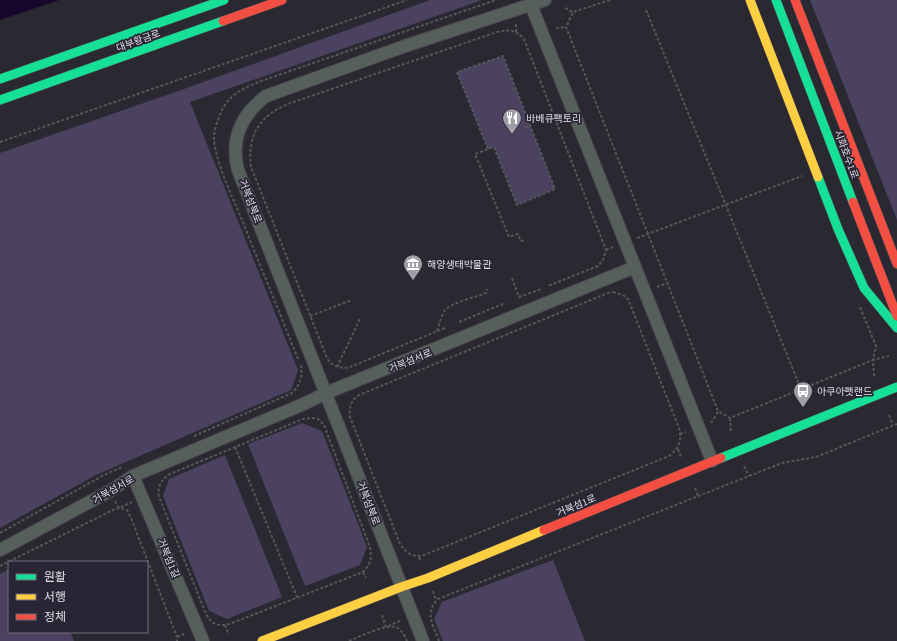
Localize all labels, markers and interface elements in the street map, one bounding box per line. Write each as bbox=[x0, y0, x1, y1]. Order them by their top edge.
street label: 대부황금로 bbox=[114, 26, 162, 55]
restaurant icon: 바베큐팩토리 bbox=[501, 107, 523, 135]
place label: 바베큐팩토리 bbox=[526, 112, 581, 126]
street label: 시화호수1로 bbox=[830, 128, 862, 181]
street label: 거북섬북로 bbox=[235, 177, 265, 225]
museum icon: 해양생태박물관 bbox=[402, 253, 424, 281]
place label: 해양생태박물관 bbox=[427, 258, 492, 272]
street label: 거북섬서로 bbox=[386, 346, 434, 376]
bus stop icon: 아쿠아펫랜드 bbox=[792, 380, 814, 408]
place label: 아쿠아펫랜드 bbox=[817, 385, 872, 399]
street label: 거북섬서로 bbox=[90, 472, 137, 507]
street label: 거북섬북로 bbox=[353, 479, 383, 527]
street label: 거북섬1로 bbox=[554, 491, 598, 521]
street label: 거북섬1길 bbox=[153, 536, 183, 580]
legend bbox=[8, 561, 148, 633]
text: 원활 bbox=[44, 569, 66, 586]
text: 서행 bbox=[44, 589, 66, 606]
text: 정체 bbox=[44, 609, 66, 626]

